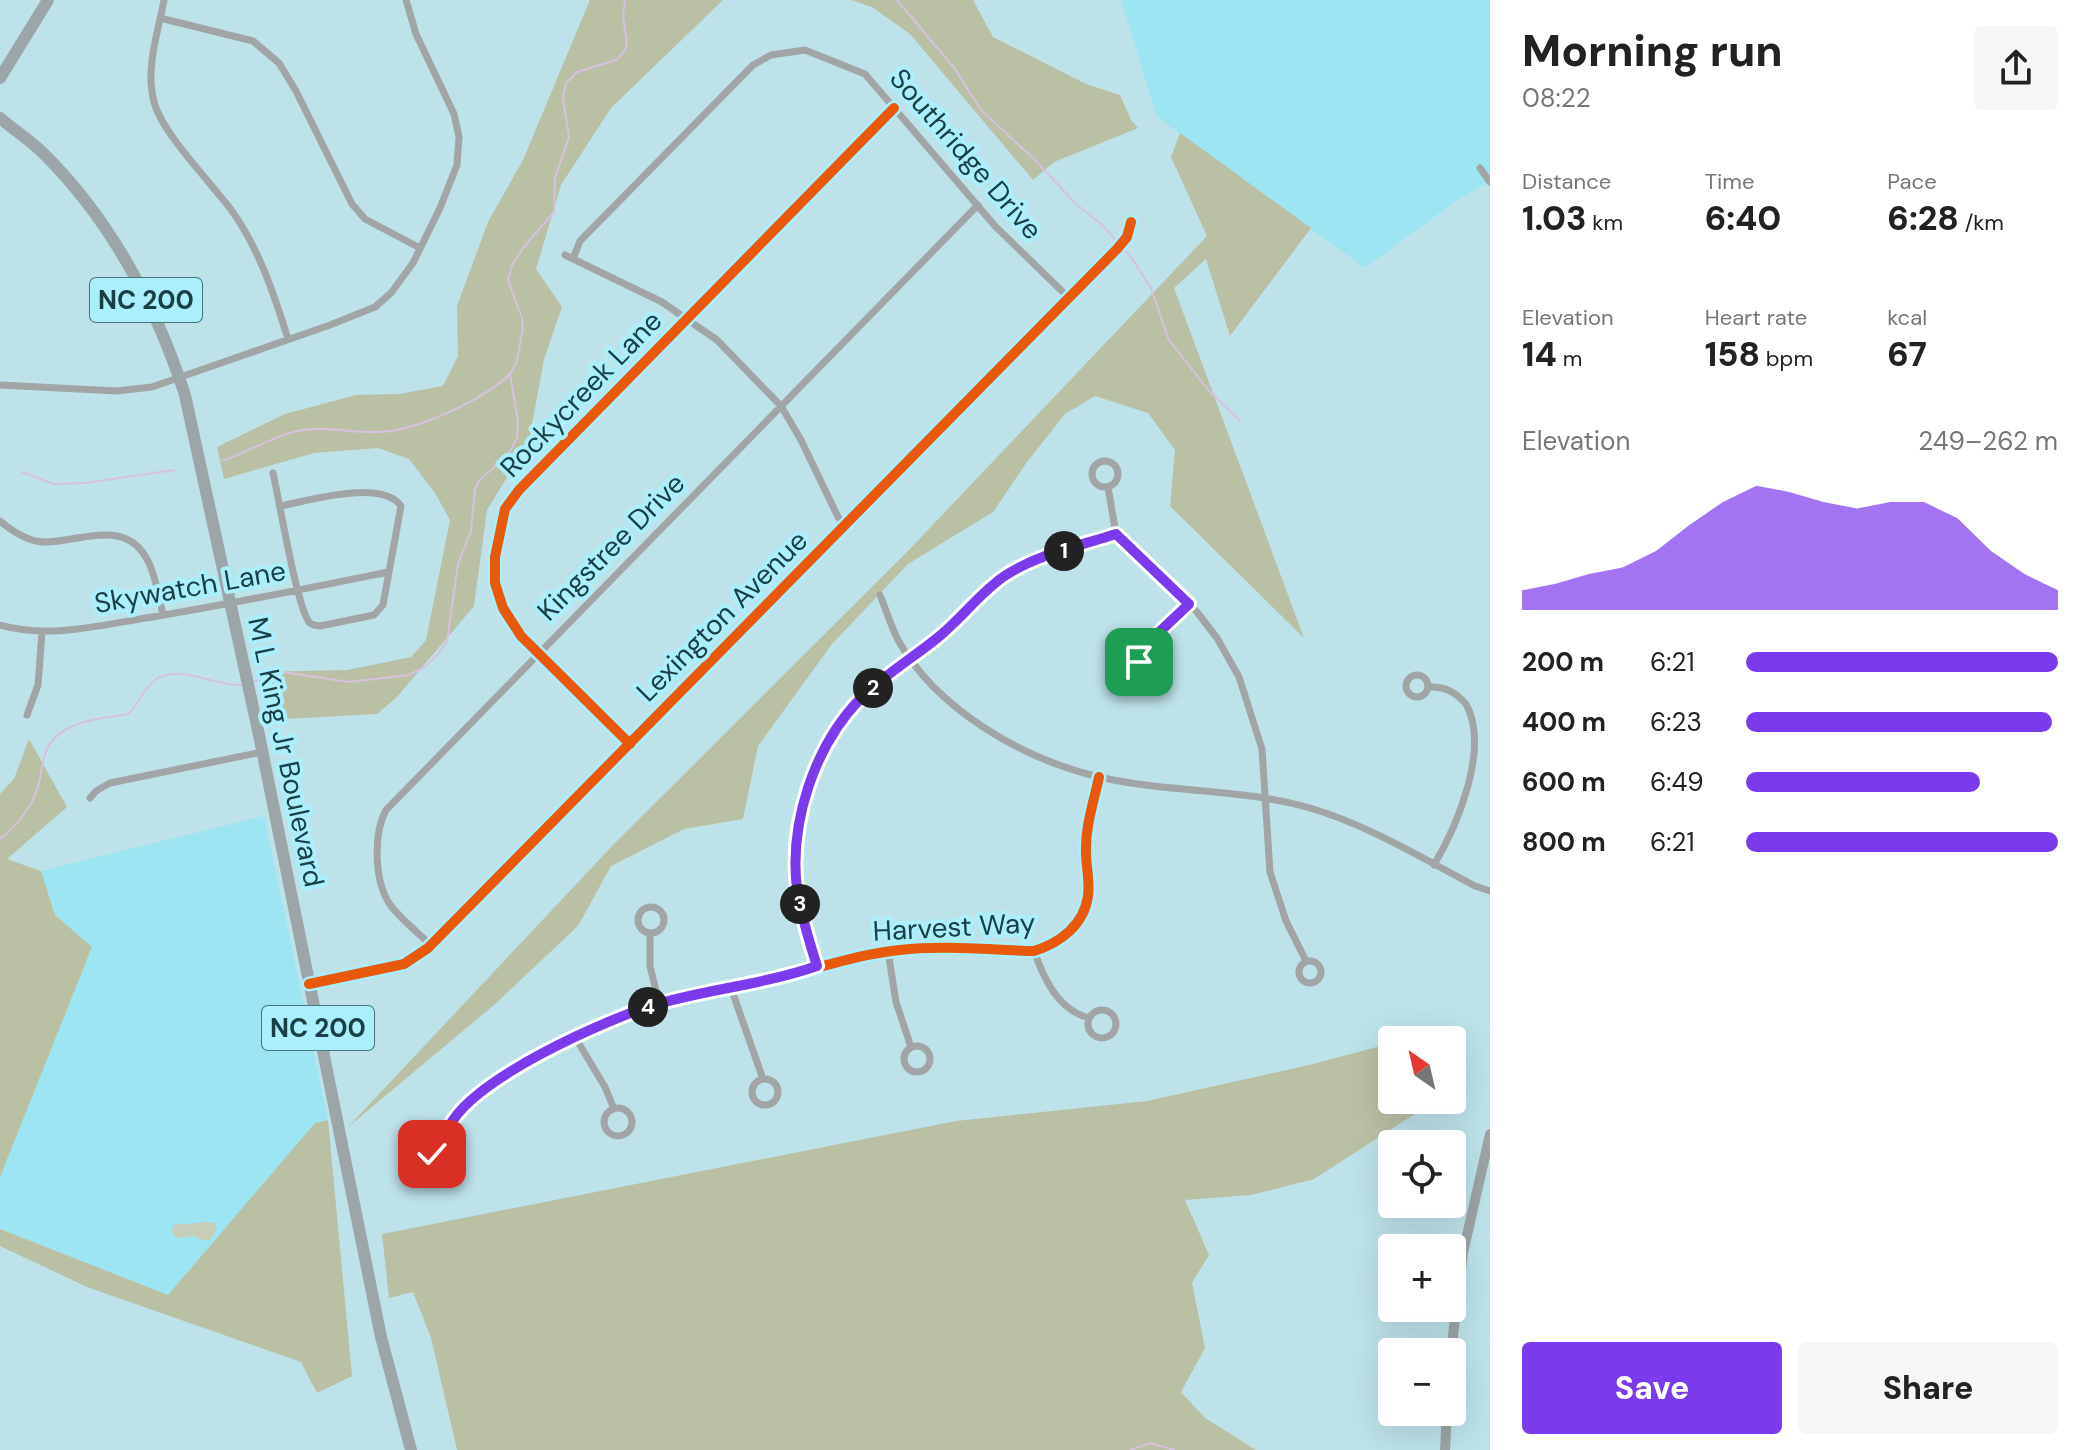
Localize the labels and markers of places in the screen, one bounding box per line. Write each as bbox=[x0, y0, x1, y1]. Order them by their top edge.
pin: 1 bbox=[1044, 531, 1084, 571]
pin bbox=[1105, 628, 1173, 696]
pin: 2 bbox=[853, 668, 893, 708]
pin: 3 bbox=[780, 884, 820, 924]
pin: 4 bbox=[628, 987, 668, 1027]
pin bbox=[398, 1120, 466, 1188]

